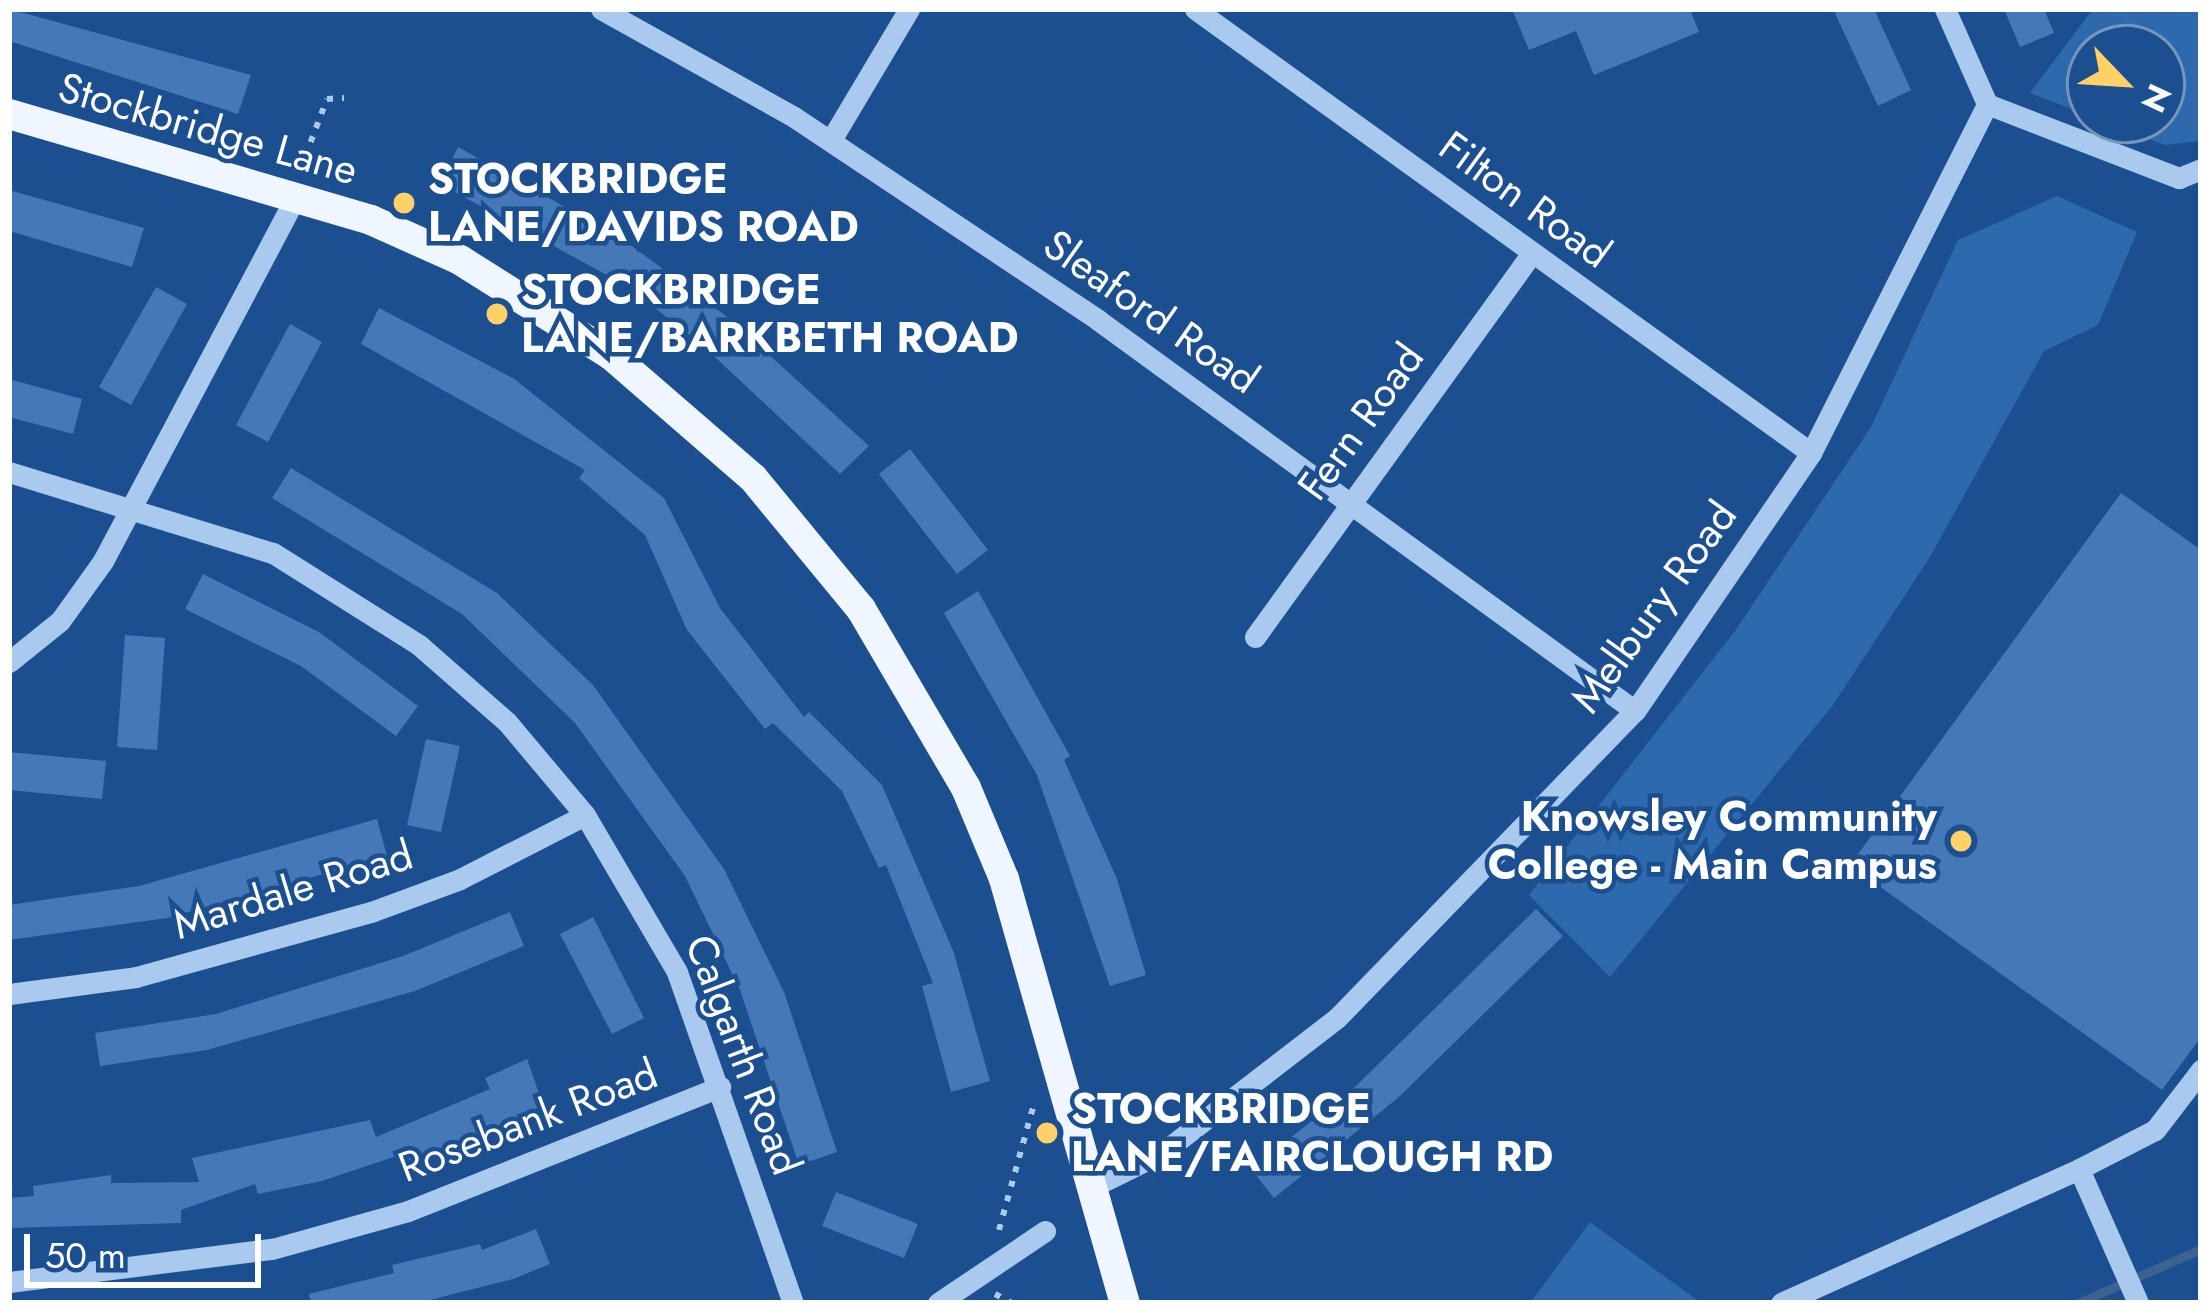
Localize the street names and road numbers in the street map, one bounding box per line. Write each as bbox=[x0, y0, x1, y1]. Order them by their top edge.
street label: Stockbridge Lane bbox=[53, 62, 363, 196]
street label: Filton Road bbox=[1429, 121, 1621, 279]
street label: Sleaford Road bbox=[1034, 219, 1268, 405]
street label: Fern Road bbox=[1287, 334, 1435, 510]
street label: Melbury Road bbox=[1561, 492, 1747, 722]
street label: Mardale Road bbox=[167, 830, 419, 950]
street label: Calgarth Road bbox=[674, 928, 812, 1182]
street label: Rosebank Road bbox=[392, 1049, 664, 1193]

